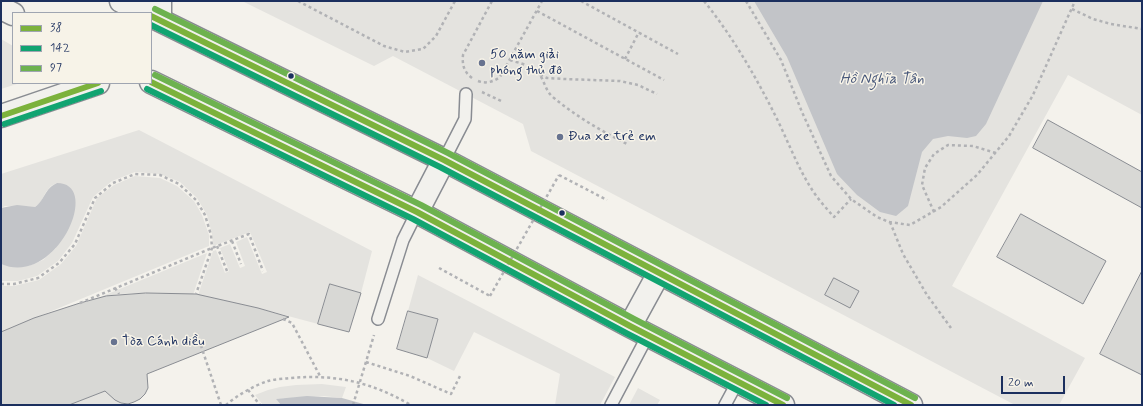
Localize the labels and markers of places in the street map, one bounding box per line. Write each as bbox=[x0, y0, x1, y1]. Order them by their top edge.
place label: 50 năm giải phóng thủ đô bbox=[490, 47, 562, 80]
marker: 50 năm giải phóng thủ đô bbox=[477, 58, 487, 68]
unlabelled marker bbox=[286, 71, 296, 81]
place label: Đua xe trẻ em bbox=[568, 129, 656, 145]
marker: Đua xe trẻ em bbox=[555, 132, 565, 142]
unlabelled marker bbox=[557, 208, 567, 218]
place label: Tòa Cánh diều bbox=[122, 334, 205, 350]
marker: Tòa Cánh diều bbox=[109, 337, 119, 347]

